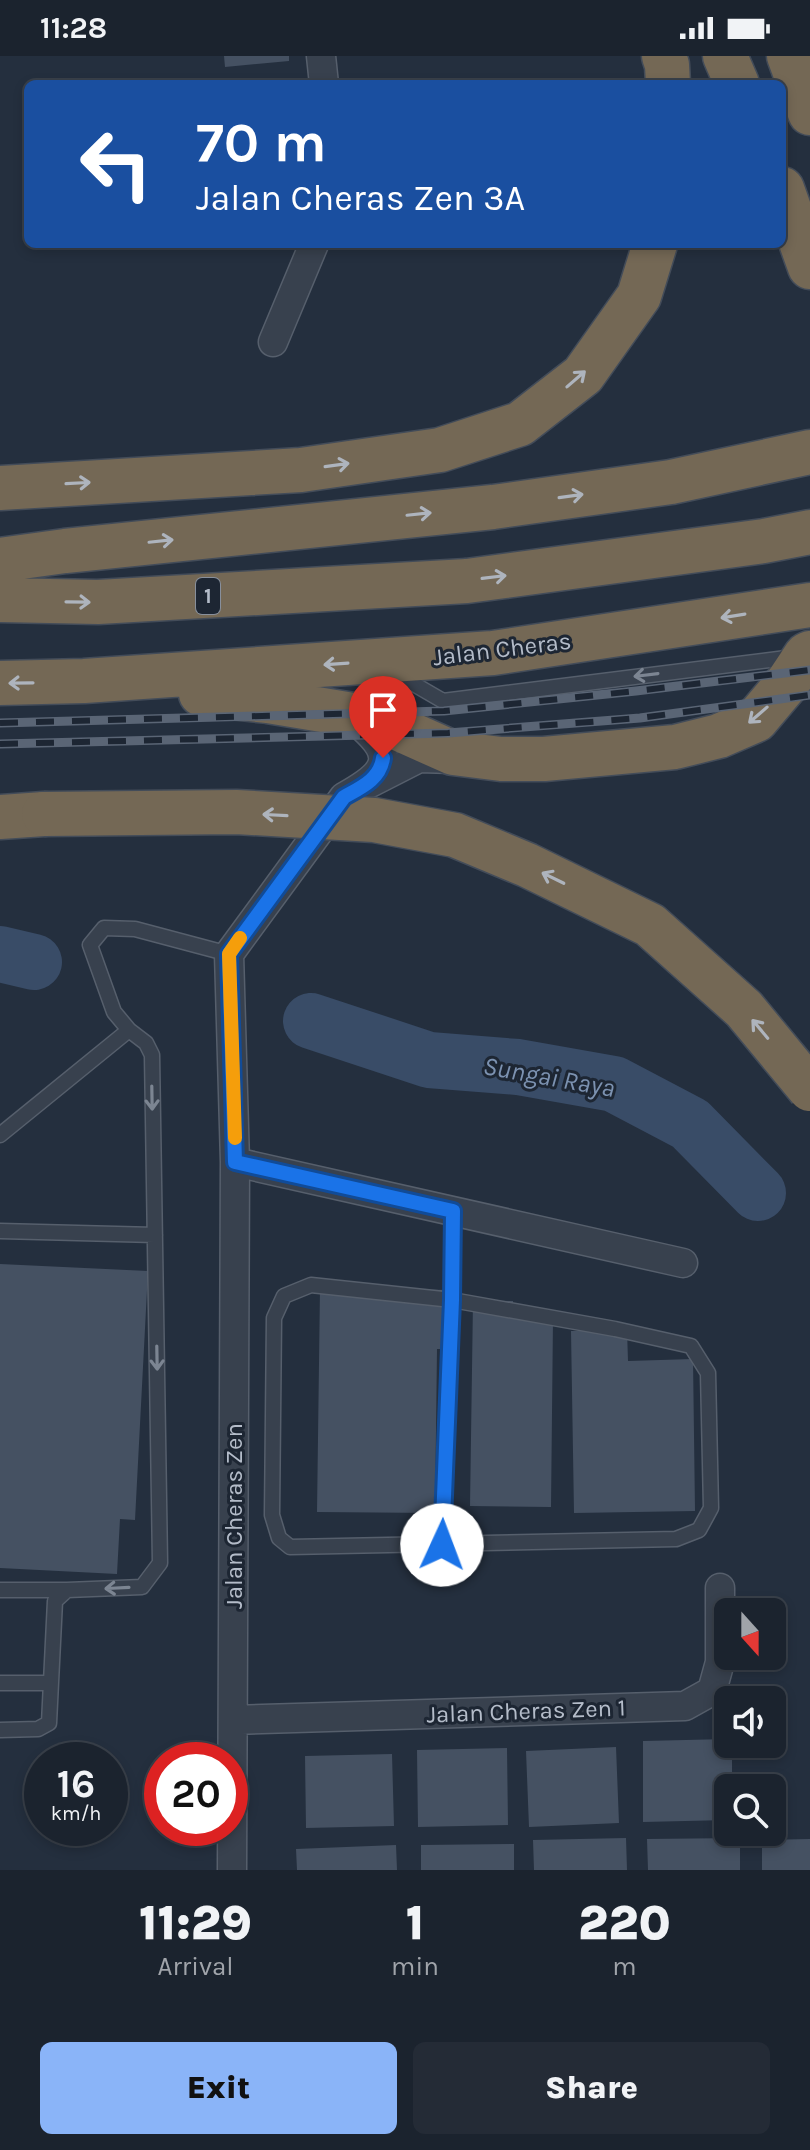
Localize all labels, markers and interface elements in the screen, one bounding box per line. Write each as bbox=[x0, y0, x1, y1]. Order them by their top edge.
text: 11:28 bbox=[40, 10, 107, 46]
text: 70 m bbox=[196, 110, 327, 175]
icon: left bbox=[64, 112, 168, 216]
text: Jalan Cheras Zen 3A bbox=[196, 177, 525, 219]
one-way arrow bbox=[565, 370, 586, 389]
one-way arrow bbox=[324, 457, 349, 472]
one-way arrow bbox=[64, 476, 91, 491]
one-way arrow bbox=[558, 488, 583, 503]
one-way arrow bbox=[405, 507, 432, 522]
one-way arrow bbox=[147, 533, 174, 548]
one-way arrow bbox=[480, 569, 506, 584]
road number: 1 bbox=[196, 578, 220, 614]
one-way arrow bbox=[64, 594, 91, 609]
one-way arrow bbox=[721, 609, 746, 624]
street label: Jalan Cheras bbox=[431, 627, 573, 671]
one-way arrow bbox=[323, 657, 350, 672]
one-way arrow bbox=[633, 668, 659, 683]
one-way arrow bbox=[8, 675, 35, 691]
pin bbox=[349, 676, 417, 758]
icon: arrive bbox=[361, 688, 405, 732]
one-way arrow bbox=[748, 706, 768, 724]
one-way arrow bbox=[262, 807, 289, 822]
one-way arrow bbox=[541, 869, 565, 885]
one-way arrow bbox=[751, 1019, 769, 1040]
water label: Sungai Raya bbox=[481, 1050, 617, 1104]
one-way arrow bbox=[145, 1084, 160, 1111]
one-way arrow bbox=[149, 1344, 164, 1371]
street label: Jalan Cheras Zen bbox=[220, 1423, 248, 1609]
position arrow bbox=[400, 1503, 484, 1587]
one-way arrow bbox=[104, 1580, 131, 1595]
north arrow bbox=[714, 1598, 786, 1670]
map controls bbox=[714, 1598, 786, 1846]
button: sound bbox=[714, 1686, 786, 1758]
street label: Jalan Cheras Zen 1 bbox=[426, 1694, 626, 1728]
speed limit sign: 20 bbox=[144, 1742, 248, 1846]
text: 16 bbox=[57, 1760, 95, 1807]
button: search bbox=[714, 1774, 786, 1846]
text: km/h bbox=[51, 1802, 101, 1825]
text: 11:29 bbox=[139, 1895, 252, 1951]
text: 1 bbox=[406, 1895, 424, 1951]
text: 220 bbox=[578, 1895, 671, 1951]
text: Arrival bbox=[157, 1951, 234, 1982]
text: min bbox=[391, 1951, 439, 1982]
text: m bbox=[612, 1951, 637, 1982]
button: Exit bbox=[40, 2042, 397, 2134]
button: Share bbox=[413, 2042, 770, 2134]

